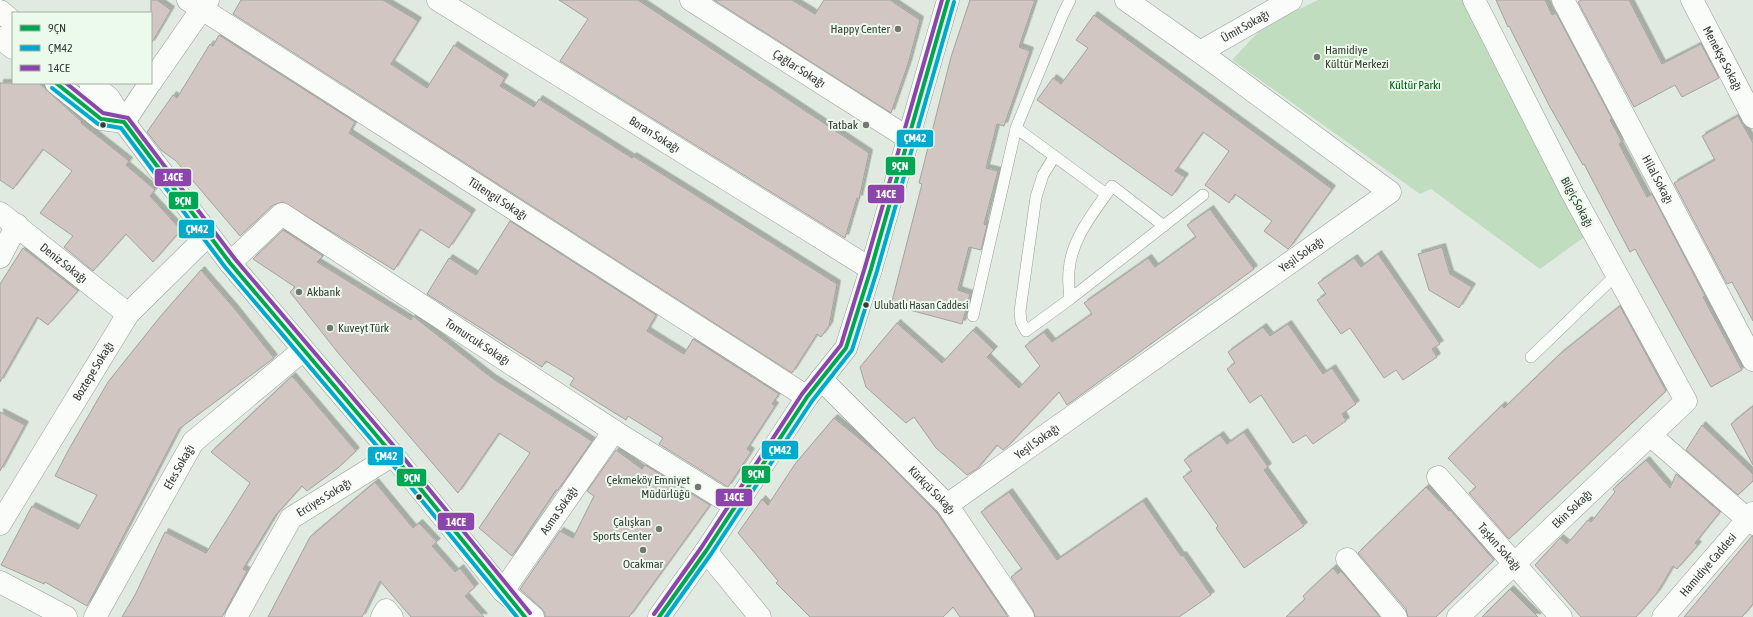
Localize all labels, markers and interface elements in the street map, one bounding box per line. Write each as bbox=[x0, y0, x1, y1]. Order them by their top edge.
street label: Ümit Sokağı bbox=[1219, 7, 1272, 45]
legend bbox=[12, 12, 152, 84]
text: 9ÇN bbox=[48, 21, 66, 35]
place label: Happy Center bbox=[831, 22, 890, 36]
marker: Happy Center bbox=[893, 24, 903, 34]
street label: Menekşe Sokağı bbox=[1700, 24, 1745, 93]
text: ÇM42 bbox=[48, 41, 73, 55]
place label: Hamidiye Kültür Merkezi bbox=[1325, 43, 1389, 71]
street label: Çağlar Sokağı bbox=[770, 47, 828, 91]
marker: Hamidiye Kültür Merkezi bbox=[1312, 52, 1322, 62]
text: 14CE bbox=[48, 61, 70, 75]
park label: Kültür Parkı bbox=[1389, 78, 1441, 92]
street label: Boran Sokağı bbox=[627, 114, 683, 156]
place label: Tatbak bbox=[828, 118, 859, 132]
unlabelled marker bbox=[98, 120, 108, 130]
marker: Tatbak bbox=[861, 120, 871, 130]
line badge: ÇM42 bbox=[896, 129, 934, 148]
text: ÇM42 bbox=[904, 132, 926, 144]
street label: Hilal Sokağı bbox=[1639, 153, 1676, 206]
line badge: 9ÇN bbox=[885, 156, 916, 176]
text: 9ÇN bbox=[892, 160, 908, 172]
line badge: 14CE bbox=[154, 168, 192, 187]
text: 14CE bbox=[163, 171, 183, 183]
street label: Bilgiç Sokağı bbox=[1558, 174, 1596, 230]
street label: Tütengil Sokağı bbox=[466, 175, 530, 223]
line badge: 14CE bbox=[867, 184, 905, 204]
text: 14CE bbox=[876, 188, 896, 200]
line badge: 9ÇN bbox=[168, 191, 199, 210]
text: 9ÇN bbox=[175, 195, 191, 207]
line badge: ÇM42 bbox=[178, 219, 215, 239]
text: ÇM42 bbox=[186, 223, 208, 235]
street label: Yeşil Sokağı bbox=[1276, 234, 1326, 275]
street label: Deniz Sokağı bbox=[37, 240, 90, 286]
place label: Akbank bbox=[307, 285, 341, 299]
marker: Akbank bbox=[294, 287, 304, 297]
place label: Ulubatlı Hasan Caddesi bbox=[874, 299, 968, 311]
marker: Ulubatlı Hasan Caddesi bbox=[861, 300, 871, 310]
street label: Tomurcuk Sokağı bbox=[442, 315, 513, 368]
place label: Kuveyt Türk bbox=[338, 321, 390, 335]
marker: Kuveyt Türk bbox=[325, 323, 335, 333]
street label: Boztepe Sokağı bbox=[70, 339, 116, 403]
street label: Yeşil Sokağı bbox=[1012, 421, 1062, 462]
line badge: ÇM42 bbox=[761, 440, 799, 460]
street label: Efes Sokağı bbox=[161, 442, 197, 492]
text: ÇM42 bbox=[769, 444, 791, 456]
line badge: ÇM42 bbox=[367, 446, 404, 466]
text: ÇM42 bbox=[375, 450, 397, 462]
street label: Kürkçü Sokağı bbox=[905, 463, 958, 517]
line badge: 9ÇN bbox=[741, 465, 771, 484]
line badge: 9ÇN bbox=[396, 468, 427, 487]
text: 9ÇN bbox=[748, 468, 764, 480]
text: 9ÇN bbox=[404, 472, 420, 484]
place label: Çekmeköy Emniyet Müdürlüğü bbox=[607, 473, 691, 501]
street label: Erciyes Sokağı bbox=[294, 476, 354, 520]
marker: Çekmeköy Emniyet Müdürlüğü bbox=[693, 482, 703, 492]
street label: Asma Sokağı bbox=[537, 484, 580, 537]
street label: Ekin Sokağı bbox=[1549, 487, 1595, 531]
line badge: 14CE bbox=[715, 488, 753, 507]
text: 14CE bbox=[724, 491, 744, 503]
unlabelled marker bbox=[414, 492, 424, 502]
line badge: 14CE bbox=[437, 512, 475, 531]
place label: Çalışkan Sports Center bbox=[593, 515, 651, 543]
text: 14CE bbox=[446, 516, 466, 528]
street label: Taşkın Sokağı bbox=[1475, 520, 1524, 574]
marker: Çalışkan Sports Center bbox=[654, 524, 664, 534]
street label: Hamidiye Caddesi bbox=[1677, 530, 1739, 599]
marker: Ocakmar bbox=[638, 545, 648, 555]
place label: Ocakmar bbox=[623, 557, 663, 571]

